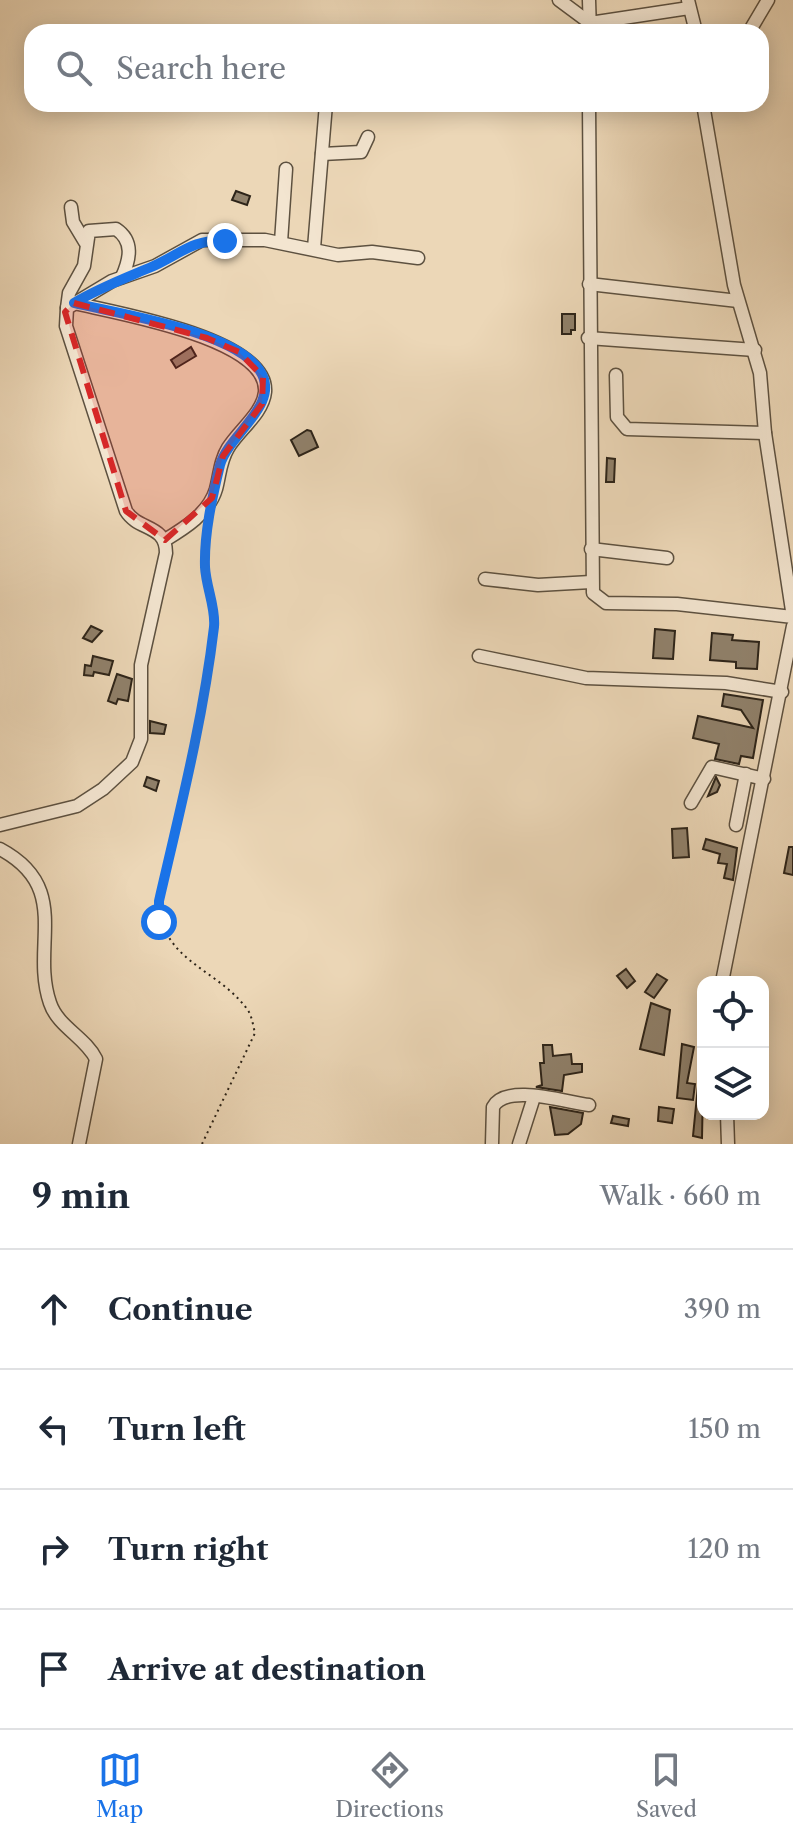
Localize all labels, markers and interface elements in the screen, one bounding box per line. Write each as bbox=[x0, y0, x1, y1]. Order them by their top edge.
search box bbox=[24, 24, 769, 112]
icon: search bbox=[52, 46, 96, 90]
text: Search here bbox=[116, 50, 286, 87]
route end bbox=[207, 223, 243, 259]
route start bbox=[141, 904, 177, 940]
map controls bbox=[697, 976, 769, 1120]
button: locate bbox=[697, 976, 769, 1048]
button: layers bbox=[697, 1048, 769, 1120]
text: 9 min bbox=[32, 1175, 130, 1217]
text: Walk · 660 m bbox=[600, 1180, 761, 1212]
icon: ahead bbox=[32, 1287, 76, 1331]
text: Continue bbox=[108, 1291, 253, 1328]
text: 390 m bbox=[684, 1293, 761, 1325]
icon: left bbox=[32, 1407, 76, 1451]
text: Turn left bbox=[108, 1411, 245, 1448]
text: 150 m bbox=[688, 1413, 761, 1445]
icon: right bbox=[32, 1527, 76, 1571]
text: Turn right bbox=[108, 1531, 268, 1568]
text: 120 m bbox=[687, 1533, 761, 1565]
icon: arrive bbox=[32, 1647, 76, 1691]
text: Arrive at destination bbox=[108, 1651, 426, 1688]
tab: Map bbox=[96, 1748, 143, 1823]
tab: Directions bbox=[335, 1748, 444, 1823]
tab: Saved bbox=[636, 1748, 697, 1823]

